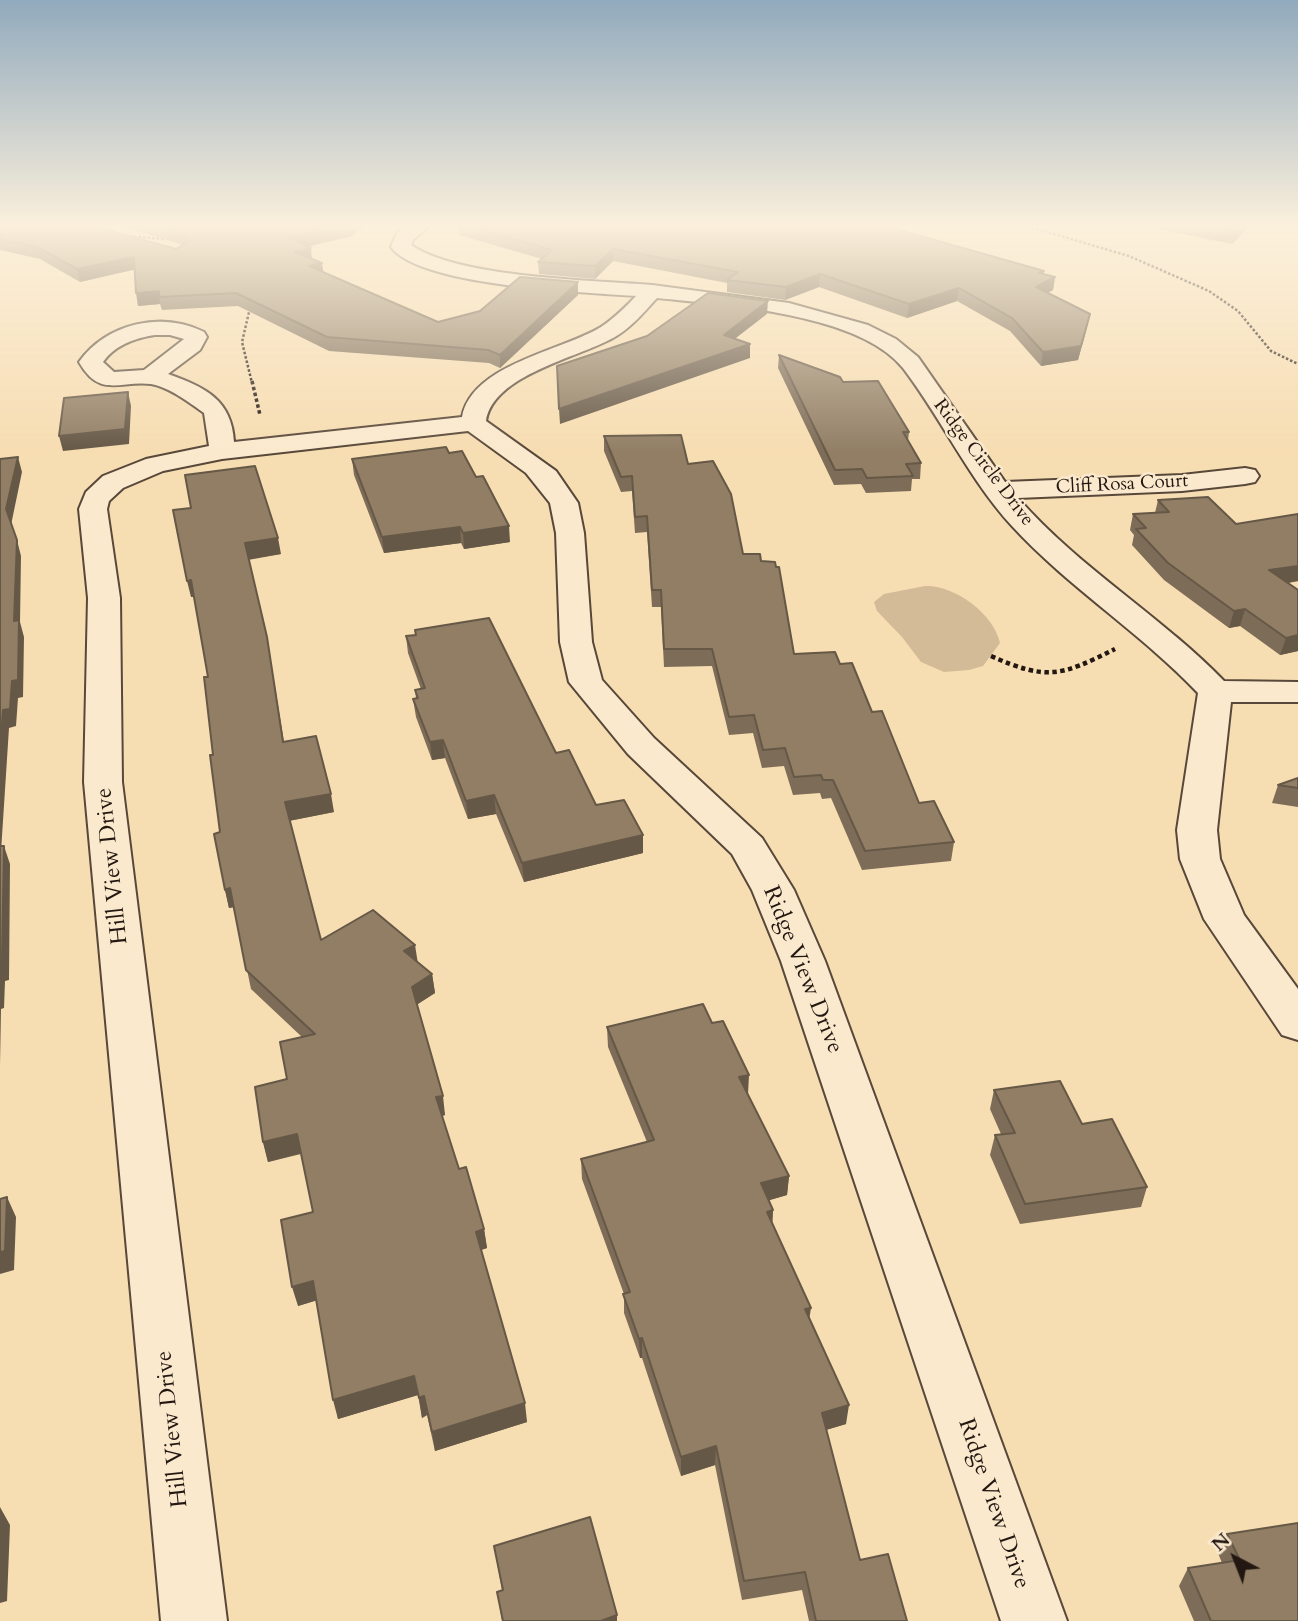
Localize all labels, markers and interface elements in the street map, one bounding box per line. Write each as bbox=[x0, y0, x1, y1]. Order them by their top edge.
street label: Ridge Circle Drive bbox=[928, 395, 1038, 531]
street label: Cliff Rosa Court bbox=[1055, 470, 1189, 500]
street label: Hill View Drive bbox=[91, 786, 135, 946]
street label: Ridge View Drive bbox=[756, 882, 848, 1058]
street label: Hill View Drive bbox=[151, 1349, 195, 1509]
street label: Ridge View Drive bbox=[951, 1415, 1035, 1593]
north arrow bbox=[1200, 1523, 1270, 1593]
text: N bbox=[1206, 1527, 1236, 1558]

